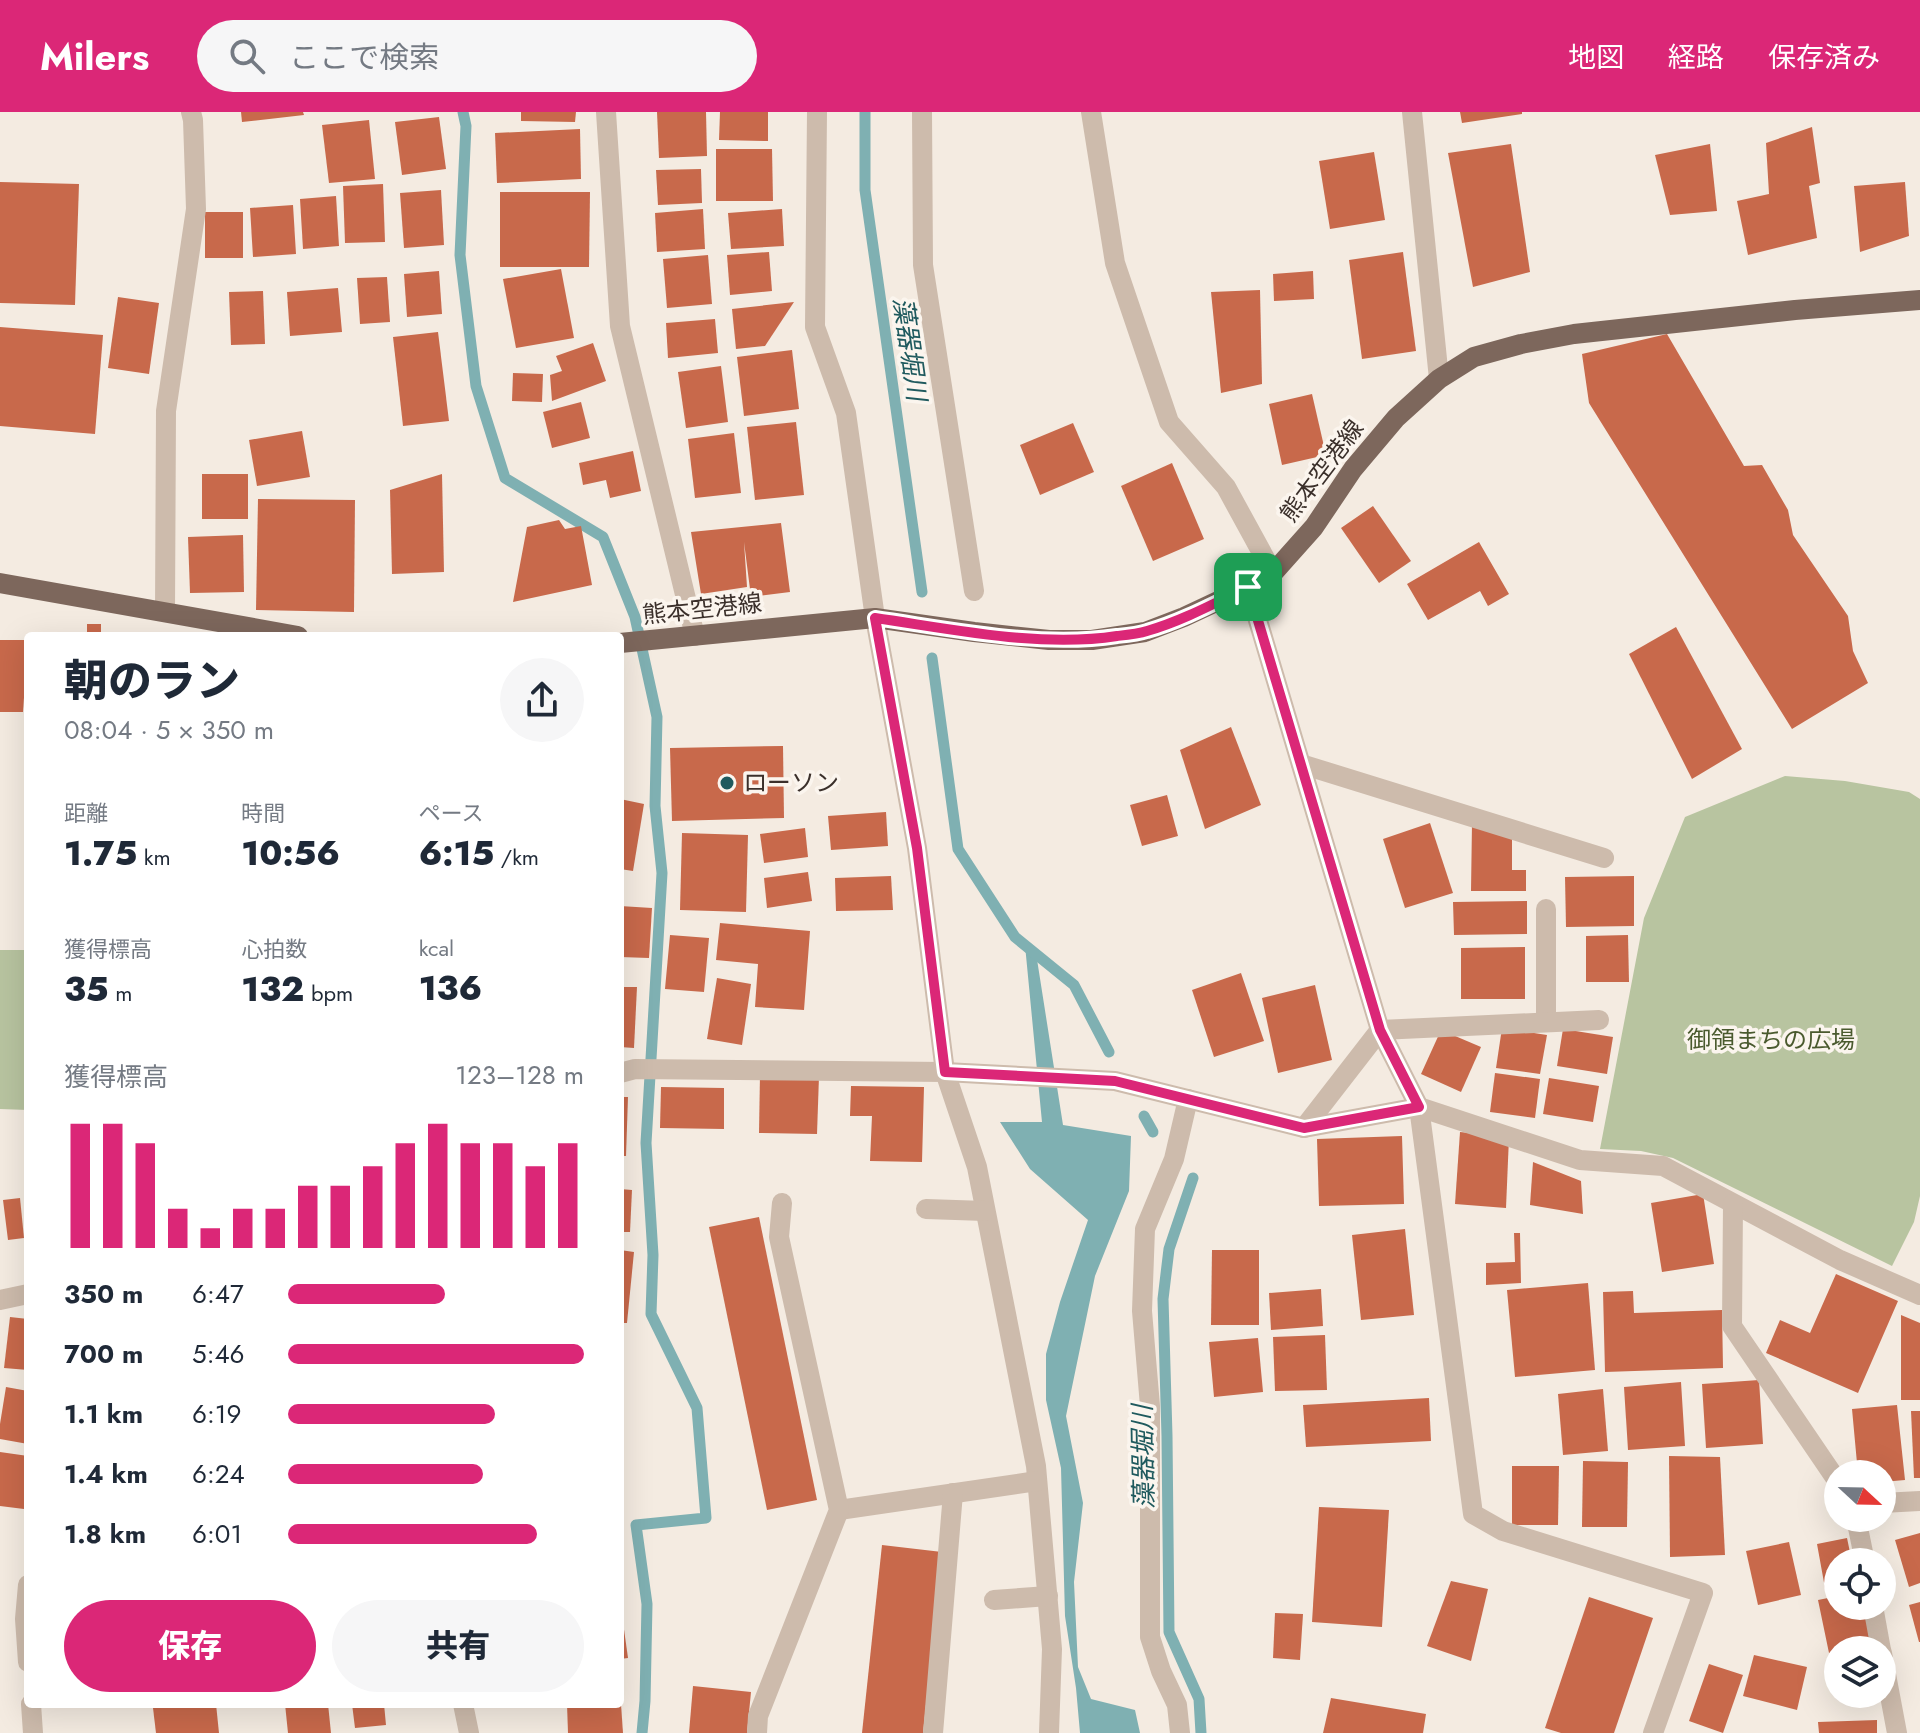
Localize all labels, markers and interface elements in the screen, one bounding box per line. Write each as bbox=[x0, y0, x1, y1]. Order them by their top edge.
search box bbox=[197, 20, 757, 92]
text: Milers bbox=[40, 29, 149, 84]
icon: search bbox=[225, 34, 269, 78]
text: ここで検索 bbox=[289, 36, 439, 79]
text: 地図 bbox=[1568, 37, 1624, 78]
text: 経路 bbox=[1668, 37, 1724, 78]
text: 保存済み bbox=[1768, 37, 1880, 78]
water label: 藻器堀川 bbox=[884, 295, 936, 406]
street label: 熊本空港線 bbox=[1272, 412, 1372, 529]
pin bbox=[1214, 553, 1282, 621]
icon: arrive bbox=[1226, 565, 1270, 609]
street label: 熊本空港線 bbox=[640, 585, 763, 632]
text: 朝のラン bbox=[64, 649, 240, 713]
button: share bbox=[500, 658, 584, 742]
text: 08:04 · 5 × 350 m bbox=[64, 711, 274, 749]
place label: ローソン bbox=[743, 765, 839, 800]
marker: ローソン bbox=[718, 774, 736, 792]
text: 距離 bbox=[64, 797, 108, 829]
text: 時間 bbox=[241, 797, 285, 829]
text: ペース bbox=[419, 797, 484, 829]
text: 1.75 bbox=[64, 829, 137, 878]
text: 10:56 bbox=[241, 829, 340, 878]
text: 6:15 bbox=[419, 829, 494, 878]
text: km bbox=[137, 841, 171, 873]
text: /km bbox=[494, 841, 539, 873]
text: kcal bbox=[419, 932, 454, 964]
text: 獲得標高 bbox=[64, 933, 152, 965]
text: 心拍数 bbox=[241, 933, 307, 965]
text: 136 bbox=[419, 964, 482, 1013]
text: 35 bbox=[64, 965, 109, 1014]
text: 132 bbox=[241, 965, 304, 1014]
text: m bbox=[109, 977, 132, 1009]
text: bpm bbox=[304, 977, 353, 1009]
park label: 御領まちの広場 bbox=[1687, 1022, 1855, 1057]
text: 123–128 m bbox=[455, 1056, 584, 1094]
text: 獲得標高 bbox=[64, 1058, 168, 1096]
text: 350 m bbox=[64, 1275, 143, 1313]
text: 6:47 bbox=[192, 1275, 244, 1313]
text: 700 m bbox=[64, 1335, 143, 1373]
text: 5:46 bbox=[192, 1335, 245, 1373]
text: 1.1 km bbox=[64, 1395, 143, 1433]
text: 6:19 bbox=[192, 1395, 241, 1433]
water label: 藻器堀川 bbox=[1123, 1402, 1163, 1509]
text: 1.4 km bbox=[64, 1455, 148, 1493]
text: 6:24 bbox=[192, 1455, 245, 1493]
north arrow bbox=[1824, 1460, 1896, 1532]
map controls bbox=[1824, 1460, 1896, 1708]
text: 1.8 km bbox=[64, 1515, 146, 1553]
text: 6:01 bbox=[192, 1515, 242, 1553]
button: locate bbox=[1824, 1548, 1896, 1620]
button: 保存 bbox=[64, 1600, 316, 1692]
button: 共有 bbox=[332, 1600, 584, 1692]
button: layers bbox=[1824, 1636, 1896, 1708]

